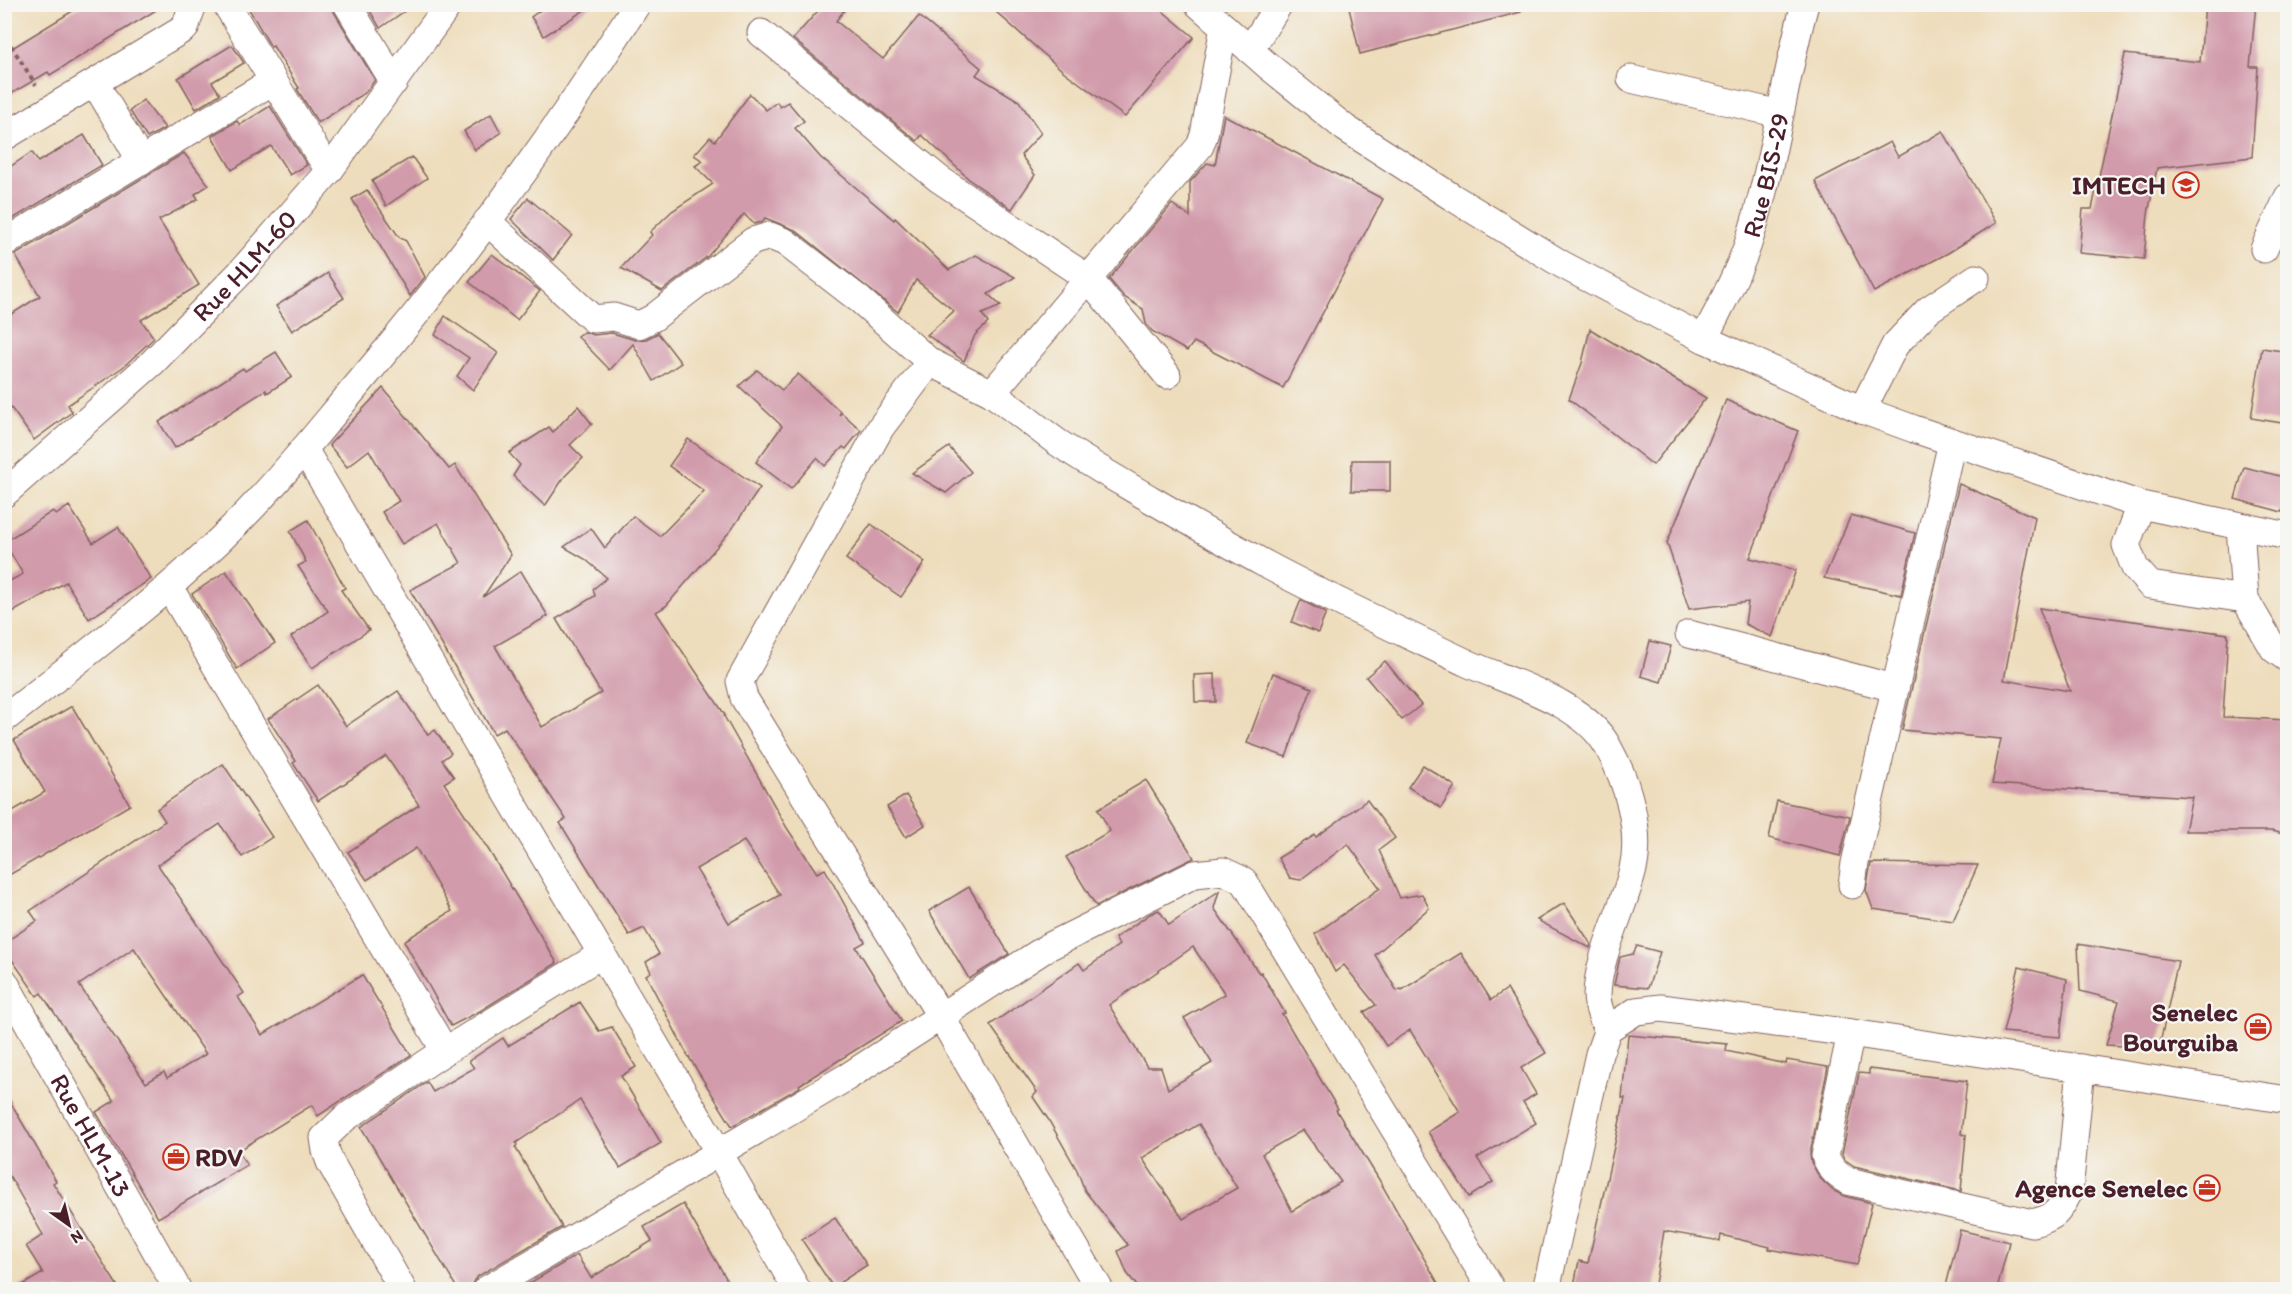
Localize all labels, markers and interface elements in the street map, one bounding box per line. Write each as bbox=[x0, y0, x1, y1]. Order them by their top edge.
street label: Rue BIS-29 bbox=[1735, 110, 1796, 241]
place label: IMTECH bbox=[2072, 169, 2166, 201]
school or university icon: IMTECH bbox=[2171, 170, 2201, 200]
street label: Rue HLM-60 bbox=[185, 203, 304, 328]
place label: Senelec Bourguiba bbox=[2123, 996, 2238, 1058]
office icon: Senelec Bourguiba bbox=[2243, 1012, 2273, 1042]
street label: Rue HLM-13 bbox=[43, 1068, 138, 1203]
place label: RDV bbox=[195, 1141, 243, 1173]
office icon: RDV bbox=[161, 1142, 191, 1172]
place label: Agence Senelec bbox=[2014, 1172, 2188, 1204]
office icon: Agence Senelec bbox=[2192, 1173, 2222, 1203]
north arrow bbox=[39, 1195, 99, 1255]
text: N bbox=[67, 1226, 87, 1248]

